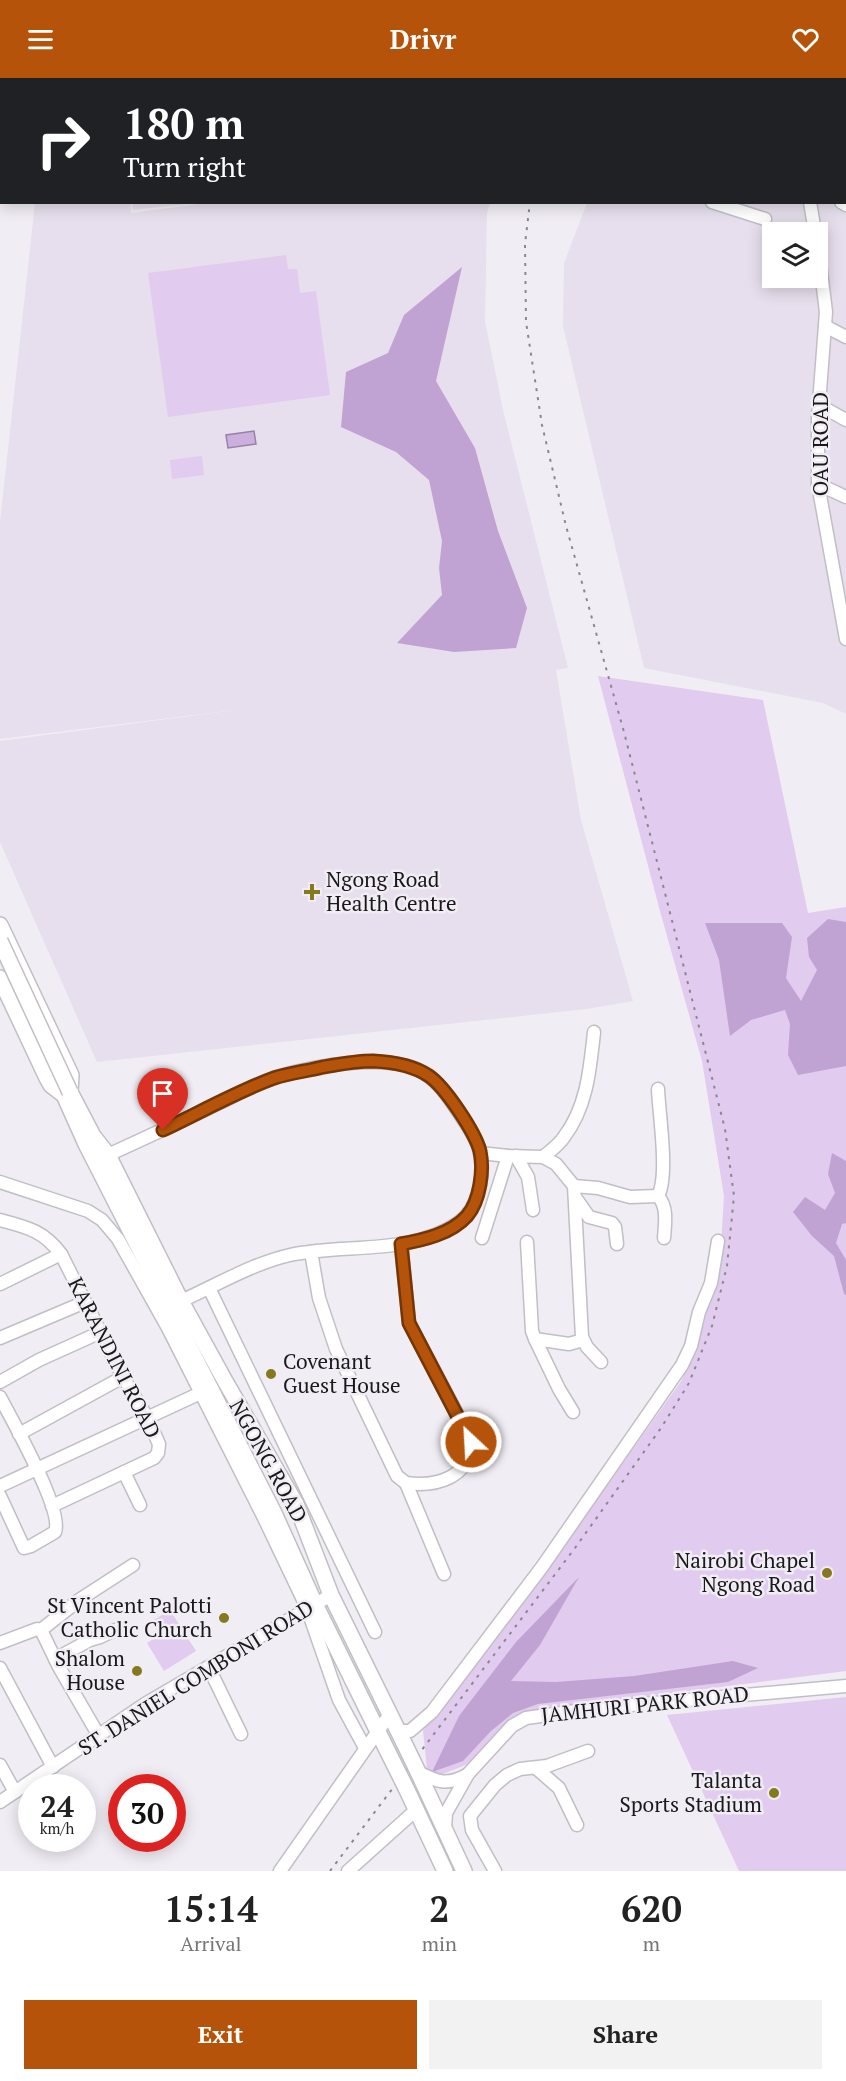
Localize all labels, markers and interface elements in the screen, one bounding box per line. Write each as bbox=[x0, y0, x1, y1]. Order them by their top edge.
text: Drivr bbox=[390, 21, 456, 57]
icon: menu bbox=[24, 23, 57, 56]
icon: heart bbox=[789, 23, 822, 56]
text: 180 m bbox=[123, 95, 244, 151]
icon: right bbox=[24, 102, 102, 180]
text: Turn right bbox=[123, 149, 246, 185]
map controls bbox=[762, 222, 828, 288]
button: layers bbox=[762, 222, 828, 288]
street label: OAU ROAD bbox=[806, 392, 834, 496]
place label: Ngong Road Health Centre bbox=[326, 865, 456, 917]
marker: Ngong Road Health Centre bbox=[303, 883, 321, 901]
pin bbox=[137, 1068, 188, 1130]
icon: arrive bbox=[146, 1077, 179, 1110]
street label: KARANDINI ROAD bbox=[62, 1272, 168, 1443]
place label: Covenant Guest House bbox=[283, 1347, 401, 1399]
marker: Covenant Guest House bbox=[264, 1367, 278, 1381]
street label: NGONG ROAD bbox=[224, 1394, 314, 1527]
position arrow bbox=[439, 1410, 503, 1474]
place label: Nairobi Chapel Ngong Road bbox=[675, 1546, 815, 1598]
marker: Nairobi Chapel Ngong Road bbox=[820, 1566, 834, 1580]
place label: St Vincent Palotti Catholic Church bbox=[47, 1591, 212, 1643]
street label: ST. DANIEL COMBONI ROAD bbox=[73, 1593, 318, 1761]
marker: St Vincent Palotti Catholic Church bbox=[217, 1611, 231, 1625]
place label: Shalom House bbox=[55, 1644, 125, 1696]
marker: Shalom House bbox=[130, 1664, 144, 1678]
street label: JAMHURI PARK ROAD bbox=[540, 1679, 750, 1729]
place label: Talanta Sports Stadium bbox=[619, 1766, 762, 1818]
speed limit sign: 30 bbox=[108, 1774, 186, 1852]
text: 24 bbox=[40, 1786, 74, 1826]
marker: Talanta Sports Stadium bbox=[767, 1786, 781, 1800]
text: km/h bbox=[40, 1818, 74, 1838]
text: 15:14 bbox=[164, 1885, 258, 1932]
text: 2 bbox=[429, 1885, 450, 1932]
text: 620 bbox=[621, 1885, 682, 1932]
text: Arrival bbox=[180, 1930, 242, 1957]
text: min bbox=[422, 1930, 457, 1957]
text: m bbox=[643, 1930, 660, 1957]
button: Exit bbox=[24, 2000, 417, 2069]
button: Share bbox=[429, 2000, 822, 2069]

